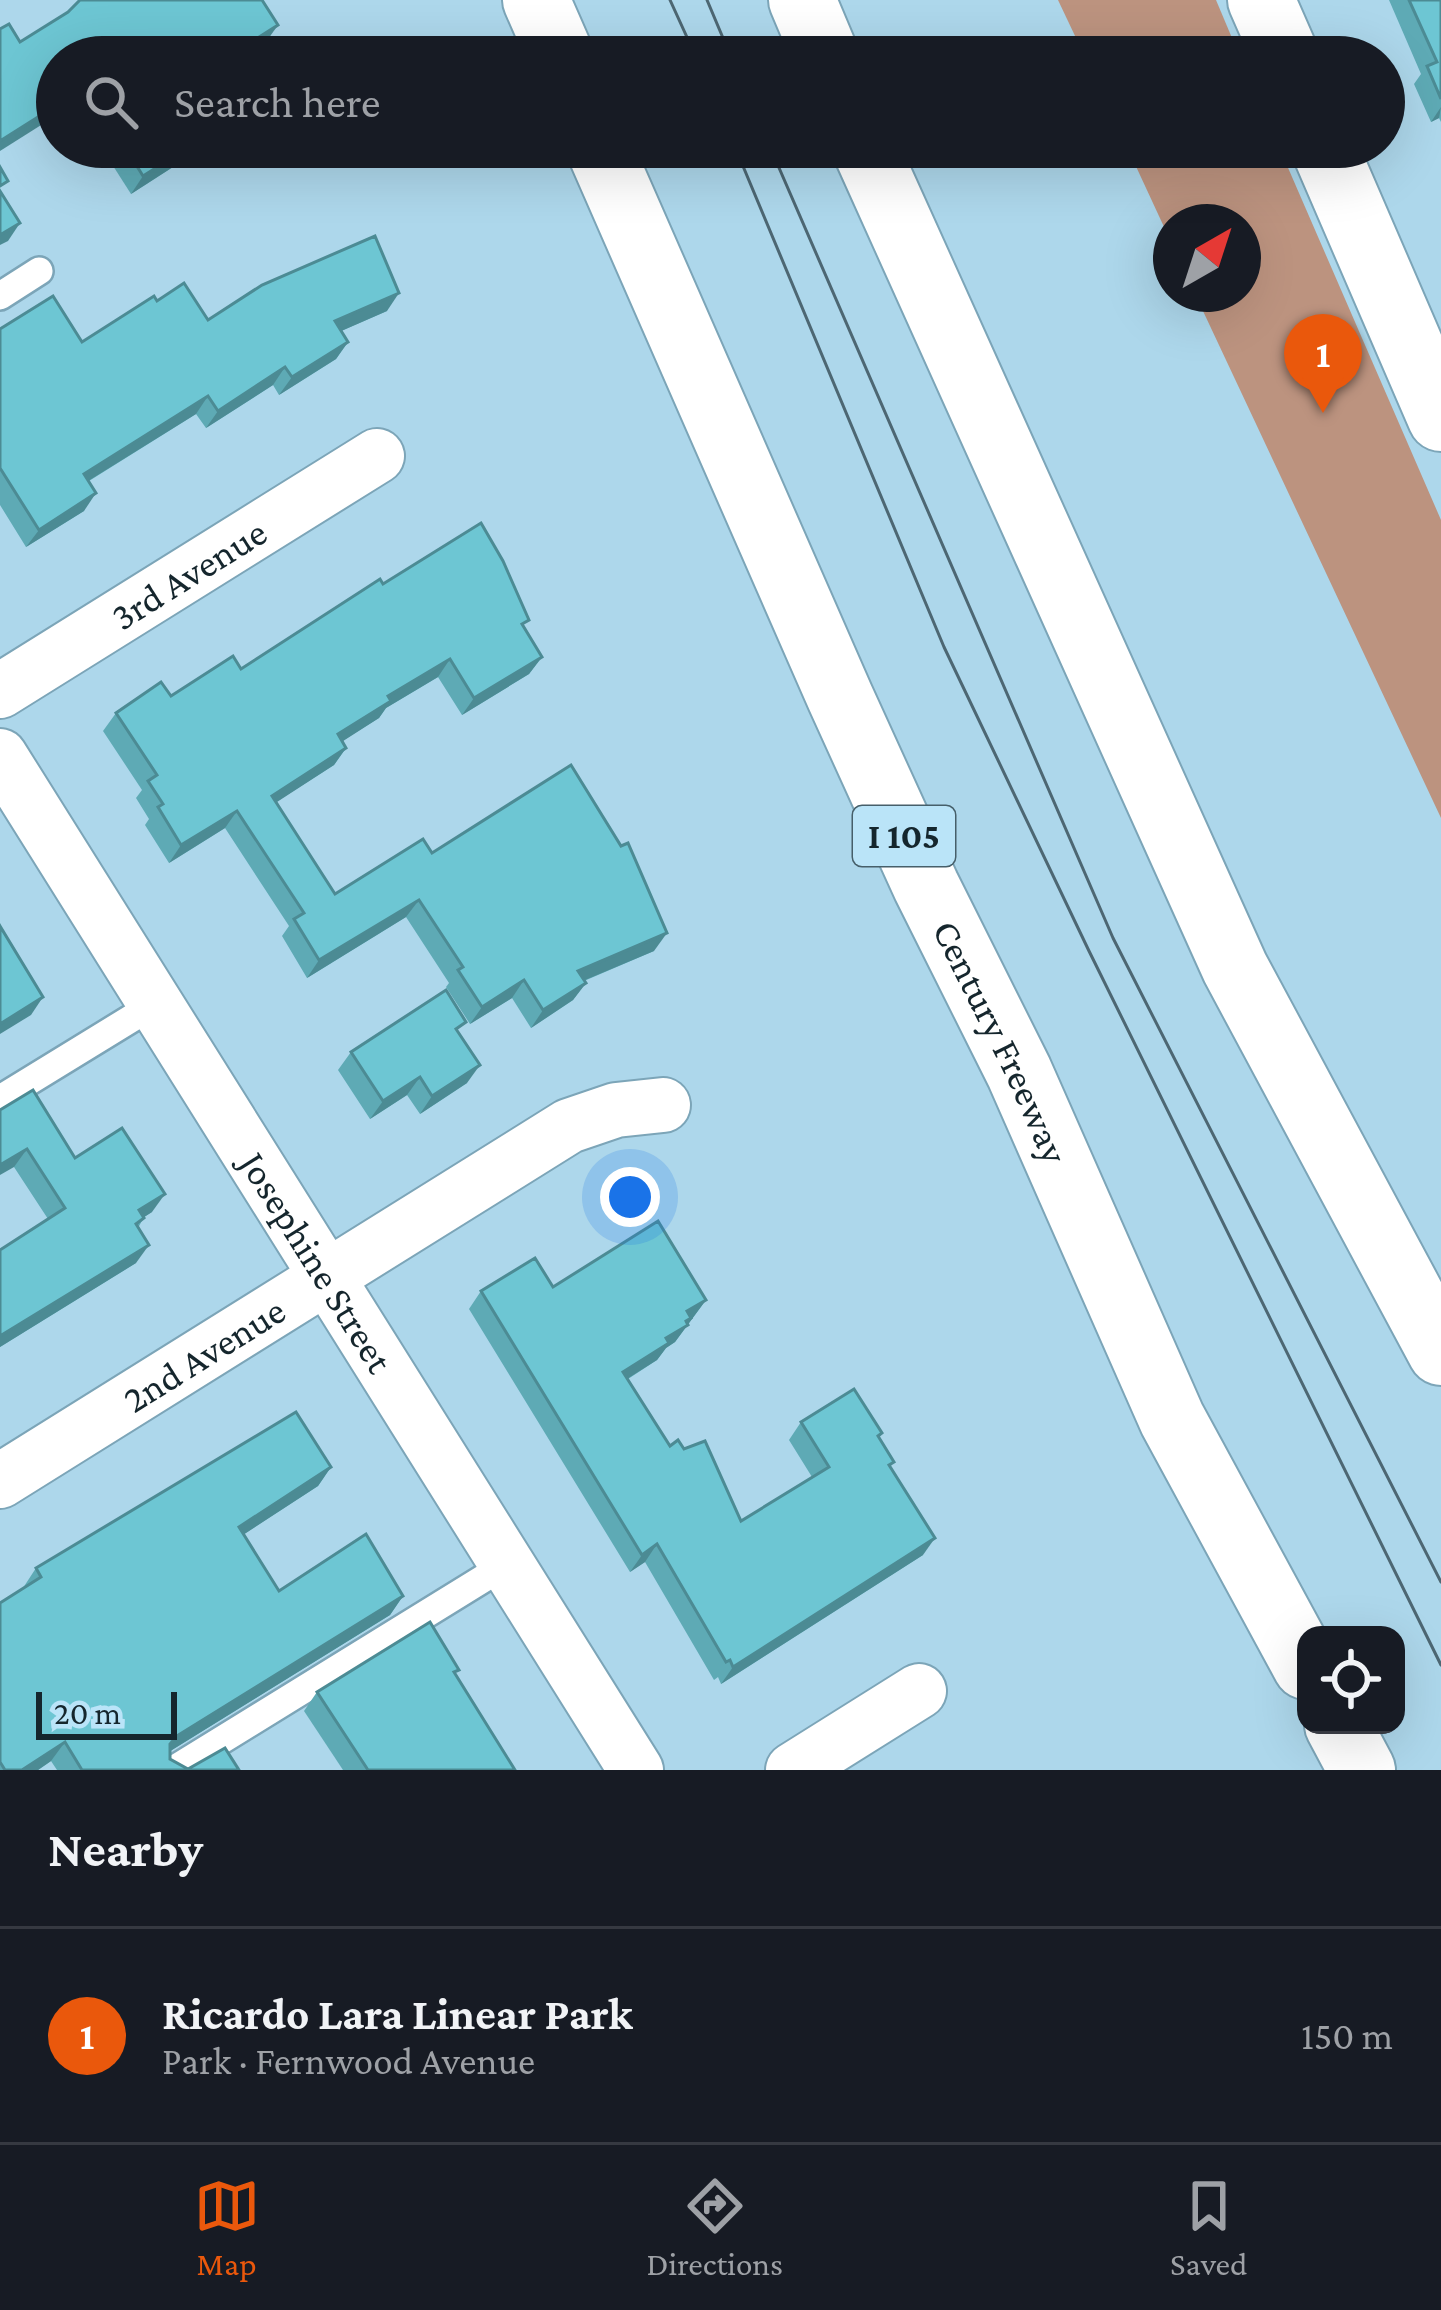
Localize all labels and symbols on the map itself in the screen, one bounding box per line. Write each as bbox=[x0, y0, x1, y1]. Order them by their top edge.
north arrow bbox=[1153, 204, 1261, 312]
pin: 1 bbox=[1284, 314, 1362, 413]
street label: 3rd Avenue bbox=[103, 509, 274, 638]
road number: I 105 bbox=[853, 806, 955, 866]
street label: Century Freeway bbox=[925, 913, 1078, 1171]
street label: Josephine Street bbox=[231, 1141, 403, 1381]
your location bbox=[600, 1167, 660, 1227]
street label: 2nd Avenue bbox=[115, 1287, 292, 1420]
scale bar bbox=[36, 1686, 177, 1739]

